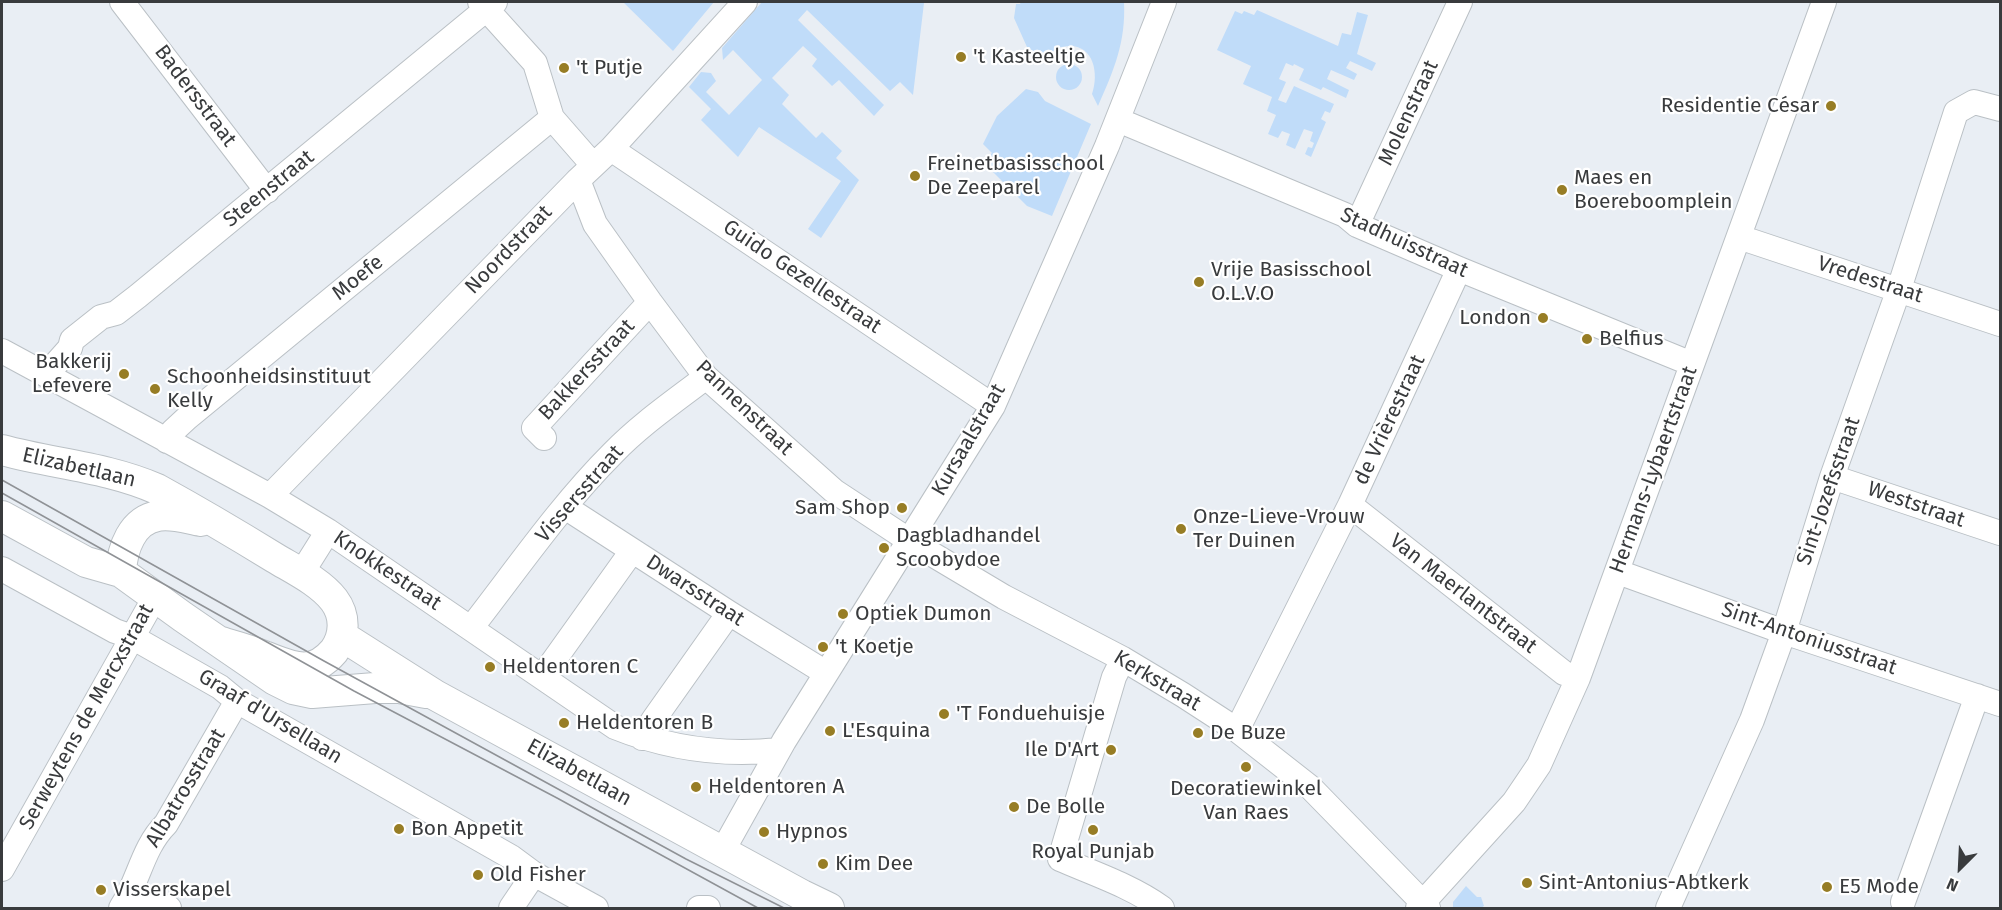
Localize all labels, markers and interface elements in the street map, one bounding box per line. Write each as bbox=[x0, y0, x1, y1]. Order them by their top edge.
street label: Badersstraat bbox=[149, 40, 241, 152]
place label: 't Kasteeltje bbox=[973, 44, 1085, 70]
marker: 't Kasteeltje bbox=[954, 50, 968, 64]
place label: 't Putje bbox=[576, 55, 643, 81]
street label: Molenstraat bbox=[1374, 56, 1444, 170]
marker: 't Putje bbox=[557, 61, 571, 75]
place label: Residentie César bbox=[1661, 93, 1819, 119]
marker: Residentie César bbox=[1824, 99, 1838, 113]
street label: Steenstraat bbox=[219, 145, 319, 233]
place label: Freinetbasisschool De Zeeparel bbox=[927, 151, 1104, 201]
place label: Maes en Boereboomplein bbox=[1574, 165, 1733, 215]
marker: Freinetbasisschool De Zeeparel bbox=[908, 169, 922, 183]
marker: Maes en Boereboomplein bbox=[1555, 183, 1569, 197]
street label: Noordstraat bbox=[460, 200, 558, 300]
street label: Stadhuisstraat bbox=[1336, 202, 1472, 284]
street label: Guido Gezellestraat bbox=[718, 215, 886, 339]
street label: Moefe bbox=[327, 250, 389, 306]
street label: Vredestraat bbox=[1814, 251, 1926, 309]
place label: Vrije Basisschool O.L.V.O bbox=[1211, 257, 1372, 307]
marker: Vrije Basisschool O.L.V.O bbox=[1192, 275, 1206, 289]
place label: London bbox=[1459, 305, 1531, 331]
marker: London bbox=[1536, 311, 1550, 325]
street label: Bakkersstraat bbox=[534, 314, 640, 426]
place label: Belfius bbox=[1599, 326, 1663, 352]
marker: Belfius bbox=[1580, 332, 1594, 346]
place label: Bakkerij Lefevere bbox=[32, 349, 112, 399]
street label: de Vrièrestraat bbox=[1349, 351, 1431, 489]
street label: Pannenstraat bbox=[690, 355, 798, 461]
street label: Hermans-Lybaertstraat bbox=[1605, 363, 1703, 577]
place label: Schoonheidsinstituut Kelly bbox=[167, 364, 371, 414]
marker: Bakkerij Lefevere bbox=[117, 367, 131, 381]
street label: Kursaalstraat bbox=[927, 379, 1011, 501]
marker: Schoonheidsinstituut Kelly bbox=[148, 382, 162, 396]
street label: Sint-Jozefsstraat bbox=[1792, 413, 1866, 569]
street label: Vissersstraat bbox=[531, 440, 629, 548]
street label: Elizabetlaan bbox=[20, 443, 138, 493]
street label: Weststraat bbox=[1864, 477, 1968, 533]
place label: Sam Shop bbox=[795, 495, 890, 521]
marker: Sam Shop bbox=[895, 501, 909, 515]
place label: Onze-Lieve-Vrouw Ter Duinen bbox=[1193, 504, 1365, 554]
marker: Onze-Lieve-Vrouw Ter Duinen bbox=[1174, 522, 1188, 536]
place label: Dagbladhandel Scoobydoe bbox=[896, 523, 1040, 573]
street label: Knokkestraat bbox=[328, 526, 446, 616]
street label: Van Maerlantstraat bbox=[1384, 529, 1542, 659]
marker: Dagbladhandel Scoobydoe bbox=[877, 541, 891, 555]
street label: Dwarsstraat bbox=[641, 550, 749, 632]
street label: Sint-Antoniusstraat bbox=[1718, 597, 1900, 681]
street label: Serweytens de Mercxstraat bbox=[14, 600, 160, 834]
place label: Optiek Dumon bbox=[855, 601, 992, 627]
marker: Optiek Dumon bbox=[836, 607, 850, 621]
place label: 't Koetje bbox=[835, 634, 914, 660]
marker: 't Koetje bbox=[816, 640, 830, 654]
street label: Kerkstraat bbox=[1109, 645, 1205, 717]
place label: Heldentoren C bbox=[502, 654, 638, 680]
marker: Heldentoren C bbox=[483, 660, 497, 674]
street label: Graaf d'Ursellaan bbox=[194, 664, 346, 770]
place label: 'T Fonduehuisje bbox=[956, 701, 1105, 727]
marker: 'T Fonduehuisje bbox=[937, 707, 951, 721]
place label: Heldentoren B bbox=[576, 710, 713, 736]
marker: Heldentoren B bbox=[557, 716, 571, 730]
place label: L'Esquina bbox=[842, 718, 930, 744]
place label: De Buze bbox=[1210, 720, 1286, 746]
street label: Albatrosstraat bbox=[141, 724, 231, 852]
marker: L'Esquina bbox=[823, 724, 837, 738]
marker: De Buze bbox=[1191, 726, 1205, 740]
street label: Elizabetlaan bbox=[522, 734, 636, 812]
place label: Ile D'Art bbox=[1025, 737, 1099, 763]
marker: Ile D'Art bbox=[1104, 743, 1118, 757]
marker: Decoratiewinkel Van Raes bbox=[1239, 760, 1253, 774]
place label: Heldentoren A bbox=[708, 774, 844, 800]
place label: Decoratiewinkel Van Raes bbox=[1170, 776, 1322, 826]
marker: Heldentoren A bbox=[689, 780, 703, 794]
place label: De Bolle bbox=[1026, 794, 1105, 820]
marker: De Bolle bbox=[1007, 800, 1021, 814]
place label: Bon Appetit bbox=[411, 816, 523, 842]
place label: Hypnos bbox=[776, 819, 847, 845]
marker: Bon Appetit bbox=[392, 822, 406, 836]
marker: Royal Punjab bbox=[1086, 823, 1100, 837]
marker: Hypnos bbox=[757, 825, 771, 839]
north arrow bbox=[1930, 838, 1990, 898]
place label: Royal Punjab bbox=[1031, 839, 1155, 865]
place label: Kim Dee bbox=[835, 851, 913, 877]
marker: Kim Dee bbox=[816, 857, 830, 871]
place label: Old Fisher bbox=[490, 862, 586, 888]
marker: Old Fisher bbox=[471, 868, 485, 882]
place label: Sint-Antonius-Abtkerk bbox=[1539, 870, 1749, 896]
place label: E5 Mode bbox=[1839, 874, 1919, 900]
text: N bbox=[1944, 874, 1961, 896]
marker: Sint-Antonius-Abtkerk bbox=[1520, 876, 1534, 890]
place label: Visserskapel bbox=[113, 877, 231, 903]
marker: E5 Mode bbox=[1820, 880, 1834, 894]
marker: Visserskapel bbox=[94, 883, 108, 897]

